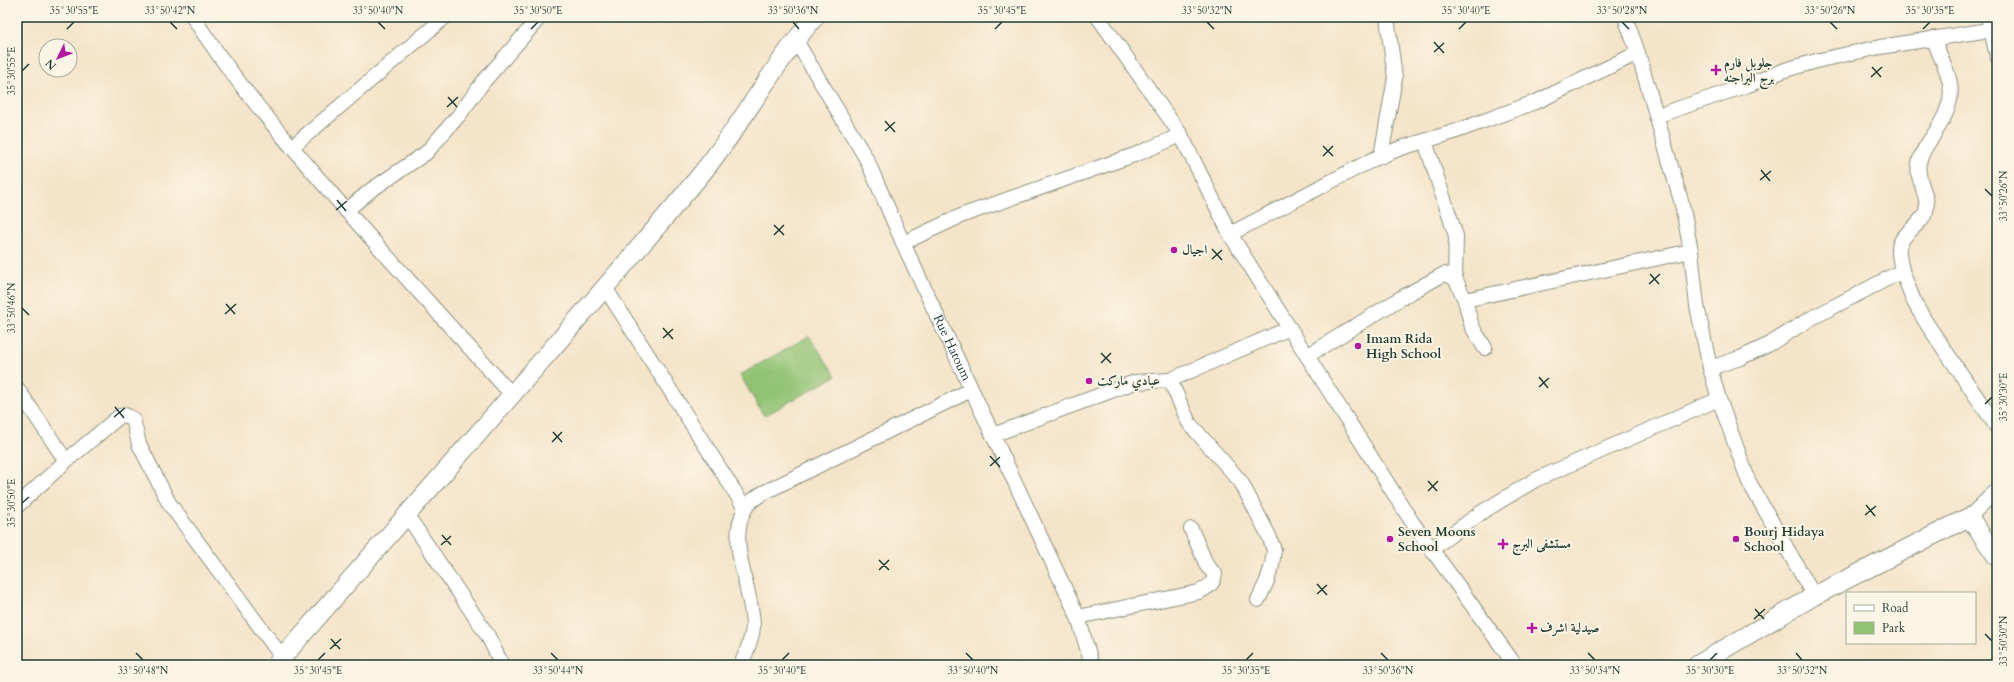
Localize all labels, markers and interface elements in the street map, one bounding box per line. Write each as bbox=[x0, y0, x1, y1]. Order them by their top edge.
text: 35°30'55"E bbox=[50, 4, 98, 18]
text: 33°50'42"N bbox=[145, 4, 196, 18]
text: 33°50'40"N bbox=[353, 4, 404, 18]
text: 35°30'50"E bbox=[514, 4, 562, 18]
text: 33°50'36"N bbox=[768, 4, 819, 18]
text: 35°30'45"E bbox=[978, 4, 1026, 18]
text: 33°50'32"N bbox=[1182, 4, 1233, 18]
text: 35°30'40"E bbox=[1442, 4, 1490, 18]
text: 33°50'28"N bbox=[1597, 4, 1648, 18]
text: 33°50'26"N bbox=[1805, 4, 1856, 18]
text: 35°30'35"E bbox=[1906, 4, 1954, 18]
north arrow bbox=[38, 38, 78, 78]
text: 35°30'55"E bbox=[5, 47, 19, 95]
place label: جلوبل فارم برج البراجنه bbox=[1724, 54, 1775, 90]
text: N bbox=[42, 56, 60, 73]
marker: جلوبل فارم برج البراجنه bbox=[1711, 65, 1721, 75]
text: 33°50'26"N bbox=[1997, 170, 2011, 221]
place label: اجيال bbox=[1182, 241, 1208, 259]
marker: اجيال bbox=[1169, 245, 1179, 255]
text: 33°50'46"N bbox=[5, 282, 19, 333]
street label: Rue Hatoum bbox=[929, 312, 975, 384]
place label: Imam Rida High School bbox=[1366, 330, 1441, 363]
marker: Imam Rida High School bbox=[1353, 341, 1363, 351]
place label: عبادي ماركت bbox=[1097, 372, 1160, 392]
text: 35°30'30"E bbox=[1997, 373, 2011, 421]
marker: عبادي ماركت bbox=[1084, 376, 1094, 386]
text: 35°30'50"E bbox=[5, 479, 19, 527]
place label: Seven Moons School bbox=[1398, 523, 1476, 556]
place label: Bourj Hidaya School bbox=[1744, 523, 1825, 556]
marker: Seven Moons School bbox=[1385, 534, 1395, 544]
marker: Bourj Hidaya School bbox=[1731, 534, 1741, 544]
place label: مستشفى البرج bbox=[1512, 535, 1571, 556]
marker: مستشفى البرج bbox=[1497, 538, 1509, 550]
legend bbox=[1846, 592, 1976, 644]
text: Road bbox=[1882, 600, 1909, 616]
text: 33°50'30"N bbox=[1997, 615, 2011, 666]
place label: صيدلية اشرف bbox=[1540, 619, 1600, 637]
text: Park bbox=[1882, 620, 1906, 636]
marker: صيدلية اشرف bbox=[1527, 623, 1537, 633]
text: 33°50'48"N bbox=[118, 664, 169, 678]
text: 35°30'45"E bbox=[294, 664, 342, 678]
text: 33°50'44"N bbox=[533, 664, 584, 678]
text: 35°30'40"E bbox=[758, 664, 806, 678]
text: 33°50'40"N bbox=[948, 664, 999, 678]
text: 35°30'35"E bbox=[1222, 664, 1270, 678]
text: 33°50'36"N bbox=[1363, 664, 1414, 678]
text: 33°50'34"N bbox=[1570, 664, 1621, 678]
text: 35°30'30"E bbox=[1686, 664, 1734, 678]
text: 33°50'32"N bbox=[1777, 664, 1828, 678]

